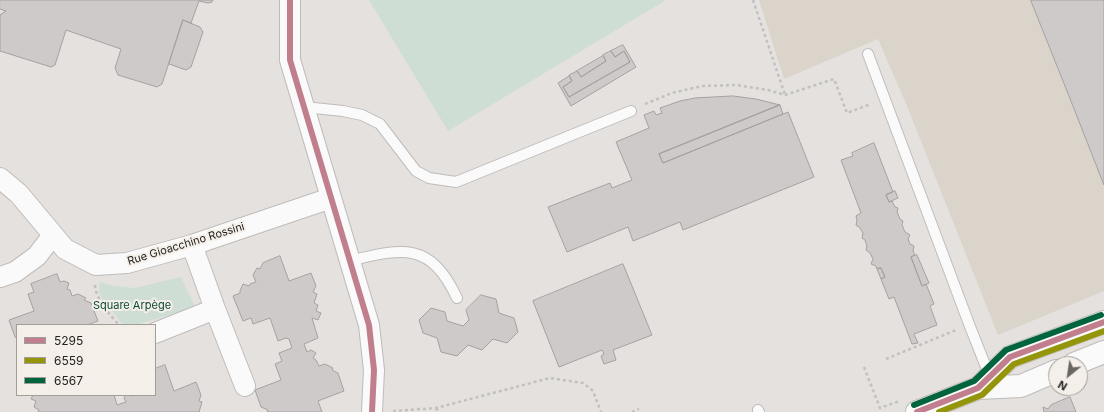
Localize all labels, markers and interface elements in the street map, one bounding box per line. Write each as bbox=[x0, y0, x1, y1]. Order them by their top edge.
street label: Rue Gioacchino Rossini bbox=[126, 220, 246, 268]
park label: Square Arpège bbox=[93, 299, 171, 313]
legend bbox=[16, 324, 156, 396]
text: 5295 bbox=[54, 333, 83, 348]
text: 6559 bbox=[54, 353, 83, 368]
north arrow bbox=[1048, 356, 1088, 396]
text: 6567 bbox=[54, 373, 83, 388]
text: N bbox=[1055, 377, 1070, 394]

